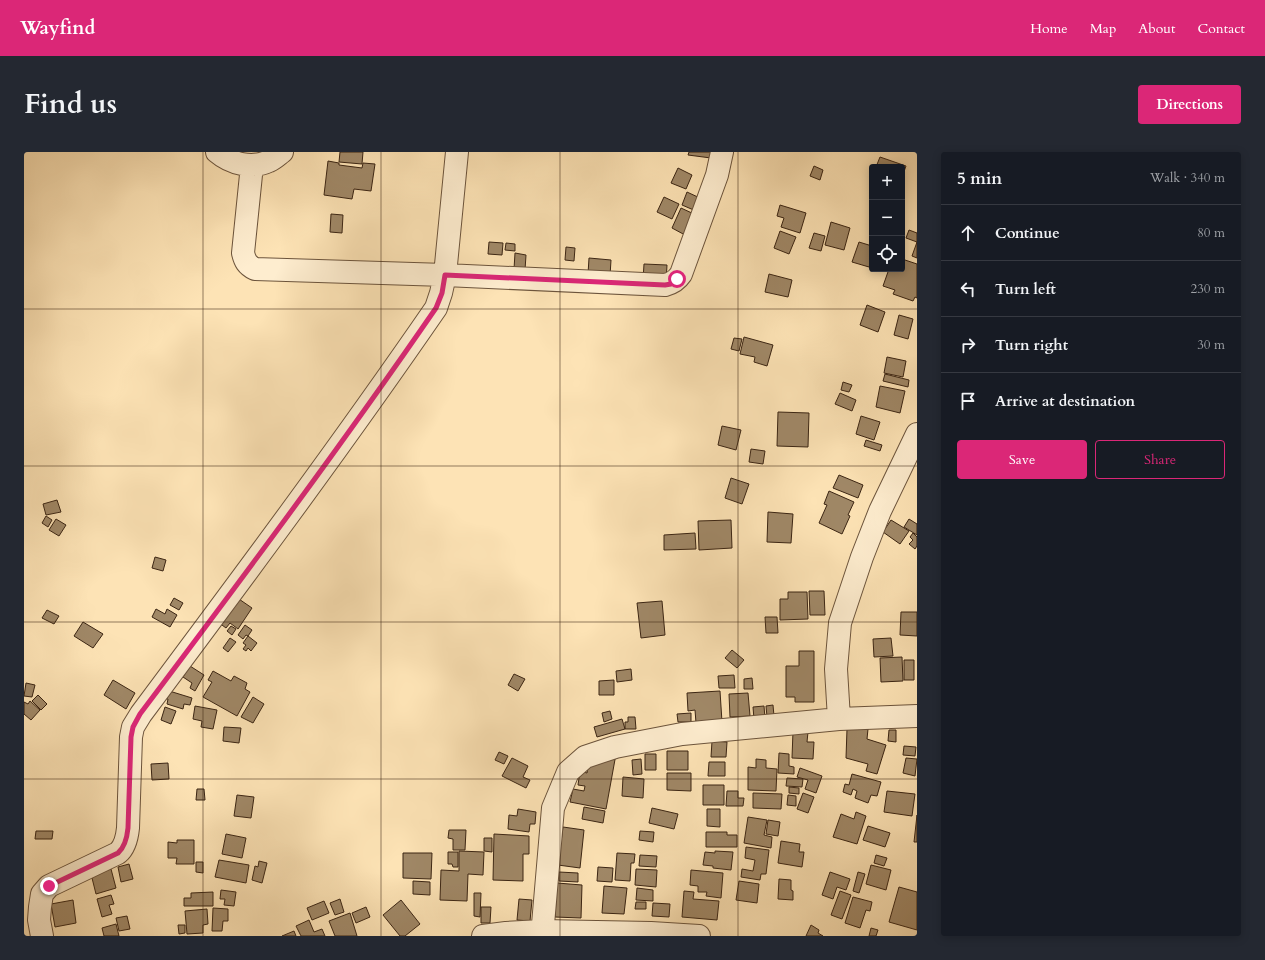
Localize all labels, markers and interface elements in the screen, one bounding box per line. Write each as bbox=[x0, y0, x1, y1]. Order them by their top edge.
text: Wayfind bbox=[20, 15, 95, 41]
text: Home bbox=[1030, 19, 1068, 38]
text: Map bbox=[1090, 19, 1116, 38]
text: About bbox=[1138, 19, 1175, 38]
text: Contact bbox=[1197, 19, 1245, 38]
text: Find us bbox=[24, 85, 117, 123]
button: Directions bbox=[1138, 85, 1241, 124]
map controls bbox=[869, 164, 905, 272]
button: + bbox=[869, 164, 905, 200]
text: 5 min bbox=[957, 167, 1002, 190]
text: Walk · 340 m bbox=[1150, 169, 1225, 187]
button: − bbox=[869, 200, 905, 236]
icon: ahead bbox=[957, 222, 979, 244]
text: Continue bbox=[995, 223, 1060, 243]
text: 80 m bbox=[1197, 224, 1225, 242]
button: locate bbox=[869, 236, 905, 272]
route start bbox=[668, 270, 686, 288]
icon: left bbox=[957, 278, 979, 300]
text: Turn left bbox=[995, 279, 1056, 299]
text: 230 m bbox=[1191, 280, 1225, 298]
icon: right bbox=[957, 334, 979, 356]
text: Turn right bbox=[995, 335, 1068, 355]
text: 30 m bbox=[1197, 336, 1225, 354]
icon: arrive bbox=[957, 390, 979, 412]
text: Arrive at destination bbox=[995, 391, 1135, 411]
button: Save bbox=[957, 440, 1087, 479]
button: Share bbox=[1095, 440, 1225, 479]
route end bbox=[40, 877, 58, 895]

